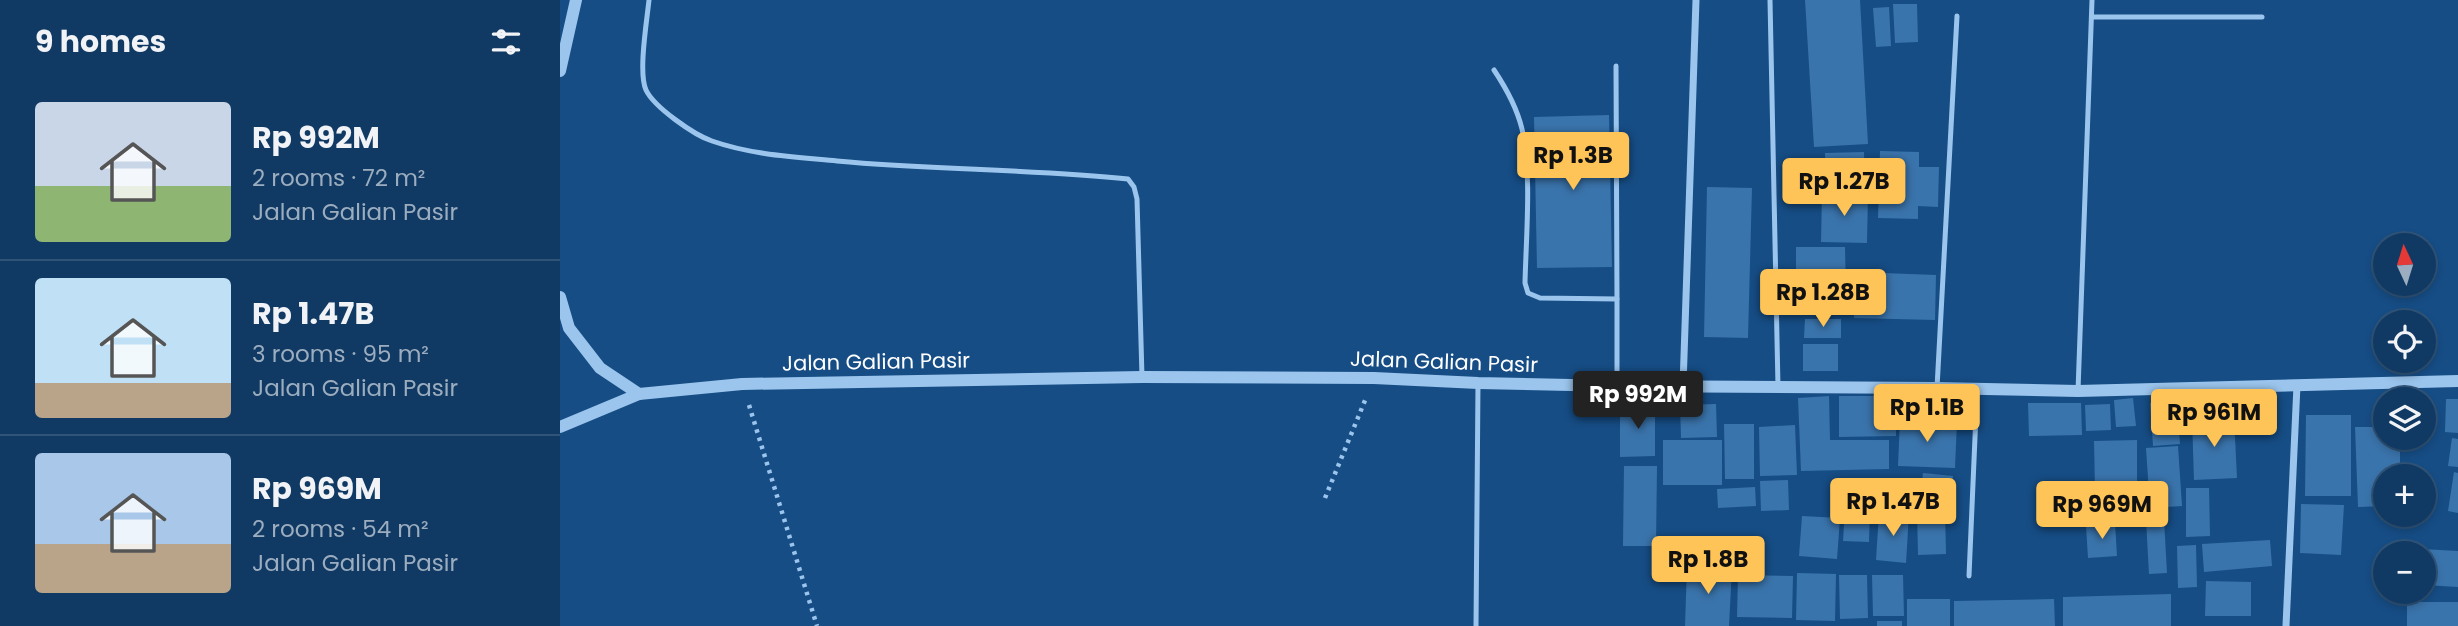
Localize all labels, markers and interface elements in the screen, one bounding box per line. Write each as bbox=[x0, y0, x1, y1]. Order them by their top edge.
text: 9 homes bbox=[35, 20, 166, 63]
icon: filters bbox=[487, 23, 525, 61]
text: Rp 992M bbox=[252, 116, 380, 159]
icon: home bbox=[91, 130, 175, 214]
pin: Rp 1.3B bbox=[1508, 132, 1638, 192]
text: Rp 1.3B bbox=[1533, 139, 1613, 171]
pin: Rp 1.27B bbox=[1772, 158, 1916, 218]
text: 2 rooms · 72 m² bbox=[252, 162, 425, 194]
text: Rp 1.27B bbox=[1798, 165, 1890, 197]
text: Jalan Galian Pasir bbox=[252, 196, 458, 228]
north arrow bbox=[2373, 233, 2436, 296]
map controls bbox=[2373, 233, 2436, 604]
pin: Rp 1.28B bbox=[1751, 270, 1895, 329]
text: Rp 1.28B bbox=[1776, 276, 1870, 308]
text: Rp 1.47B bbox=[252, 292, 374, 335]
icon: home bbox=[91, 306, 175, 390]
button: locate bbox=[2373, 310, 2436, 373]
text: 3 rooms · 95 m² bbox=[252, 338, 429, 370]
street label: Jalan Galian Pasir bbox=[1349, 344, 1539, 379]
street label: Jalan Galian Pasir bbox=[782, 345, 970, 378]
text: Jalan Galian Pasir bbox=[252, 372, 458, 404]
pin: Rp 992M bbox=[1573, 372, 1703, 431]
text: Rp 992M bbox=[1589, 378, 1687, 410]
pin: Rp 1.1B bbox=[1862, 384, 1992, 444]
button: layers bbox=[2373, 387, 2436, 450]
pin: Rp 961M bbox=[2149, 390, 2279, 449]
text: Rp 1.1B bbox=[1890, 391, 1964, 423]
text: Rp 961M bbox=[2167, 396, 2261, 428]
button: + bbox=[2373, 464, 2436, 527]
text: Rp 969M bbox=[252, 467, 382, 510]
pin: Rp 1.47B bbox=[1821, 478, 1965, 538]
icon: home bbox=[91, 481, 175, 565]
pin: Rp 969M bbox=[2037, 482, 2167, 541]
text: Rp 1.47B bbox=[1846, 485, 1940, 517]
text: Rp 969M bbox=[2052, 488, 2152, 520]
text: 2 rooms · 54 m² bbox=[252, 513, 429, 545]
pin: Rp 1.8B bbox=[1643, 536, 1773, 596]
button: − bbox=[2373, 541, 2436, 604]
text: Rp 1.8B bbox=[1668, 543, 1748, 575]
text: Jalan Galian Pasir bbox=[252, 547, 458, 579]

